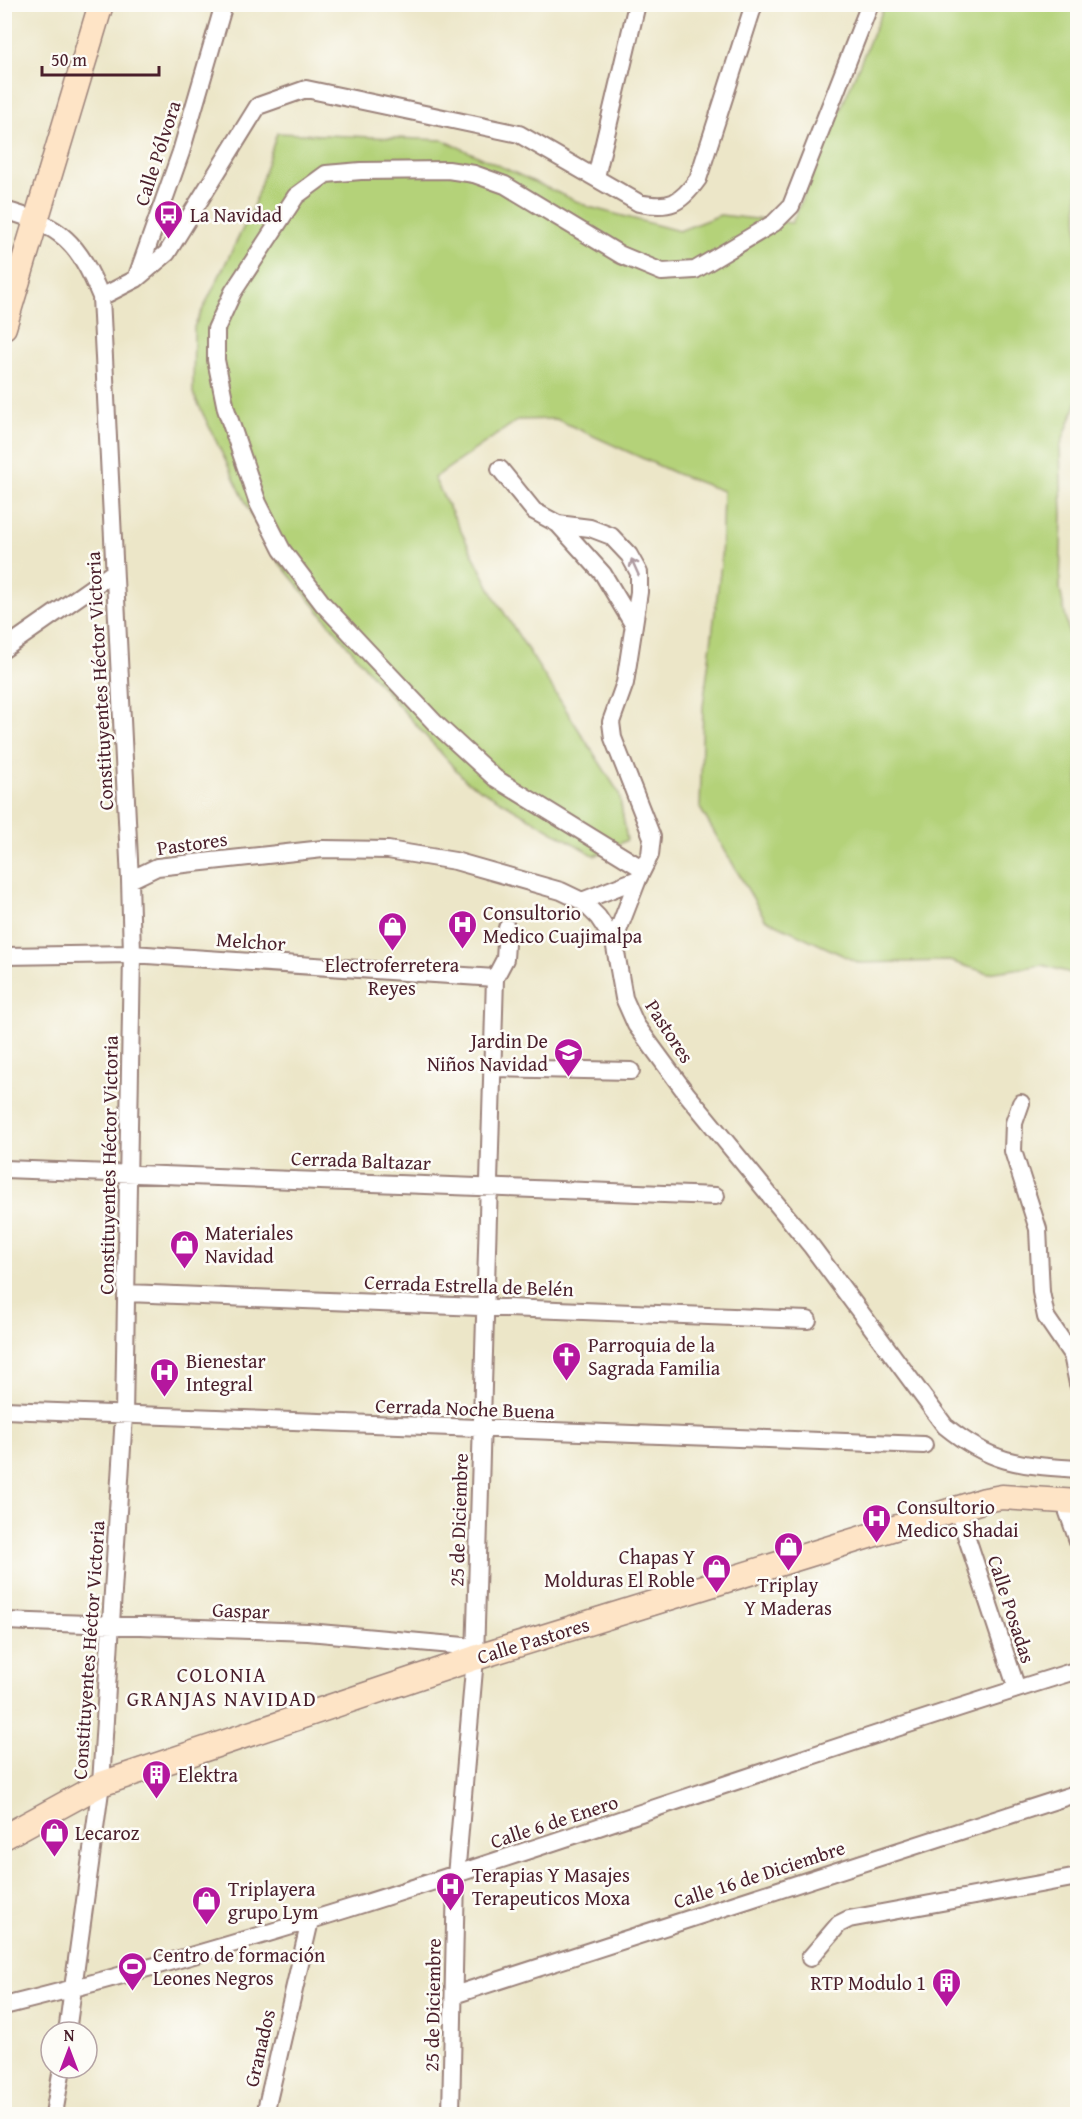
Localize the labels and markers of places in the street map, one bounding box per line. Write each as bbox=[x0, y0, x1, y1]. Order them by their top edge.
bus stop icon: La Navidad bbox=[153, 198, 185, 240]
place label: La Navidad bbox=[190, 200, 283, 229]
place label: Consultorio Medico Cuajimalpa bbox=[483, 898, 643, 950]
hospital icon: Consultorio Medico Cuajimalpa bbox=[446, 908, 478, 950]
shop icon: Electroferretera Reyes bbox=[376, 910, 408, 952]
place label: Electroferretera Reyes bbox=[325, 950, 460, 1002]
place label: Jardin De Niños Navidad bbox=[427, 1026, 548, 1078]
school or university icon: Jardin De Niños Navidad bbox=[553, 1036, 585, 1078]
place label: Materiales Navidad bbox=[205, 1218, 294, 1270]
shop icon: Materiales Navidad bbox=[168, 1228, 200, 1270]
place label: Parroquia de la Sagrada Familia bbox=[588, 1330, 721, 1382]
church icon: Parroquia de la Sagrada Familia bbox=[551, 1340, 583, 1382]
place label: Bienestar Integral bbox=[186, 1346, 266, 1398]
hospital icon: Bienestar Integral bbox=[149, 1356, 181, 1398]
place label: Consultorio Medico Shadai bbox=[897, 1492, 1019, 1544]
hospital icon: Consultorio Medico Shadai bbox=[860, 1502, 892, 1544]
shop icon: Triplay Y Maderas bbox=[772, 1530, 804, 1572]
place label: Chapas Y Molduras El Roble bbox=[544, 1542, 695, 1594]
shop icon: Chapas Y Molduras El Roble bbox=[700, 1552, 732, 1594]
place label: Triplay Y Maderas bbox=[744, 1570, 832, 1622]
building icon: Elektra bbox=[141, 1758, 173, 1800]
place label: Elektra bbox=[178, 1760, 238, 1789]
shop icon: Lecaroz bbox=[38, 1816, 70, 1858]
place label: Lecaroz bbox=[75, 1818, 140, 1847]
place label: Terapias Y Masajes Terapeuticos Moxa bbox=[472, 1860, 631, 1912]
hospital icon: Terapias Y Masajes Terapeuticos Moxa bbox=[435, 1870, 467, 1912]
place label: Triplayera grupo Lym bbox=[228, 1874, 319, 1926]
shop icon: Triplayera grupo Lym bbox=[191, 1884, 223, 1926]
place label: Centro de formación Leones Negros bbox=[153, 1940, 325, 1992]
sports icon: Centro de formación Leones Negros bbox=[116, 1950, 148, 1992]
building icon: RTP Modulo 1 bbox=[931, 1966, 963, 2008]
place label: RTP Modulo 1 bbox=[811, 1968, 926, 1997]

